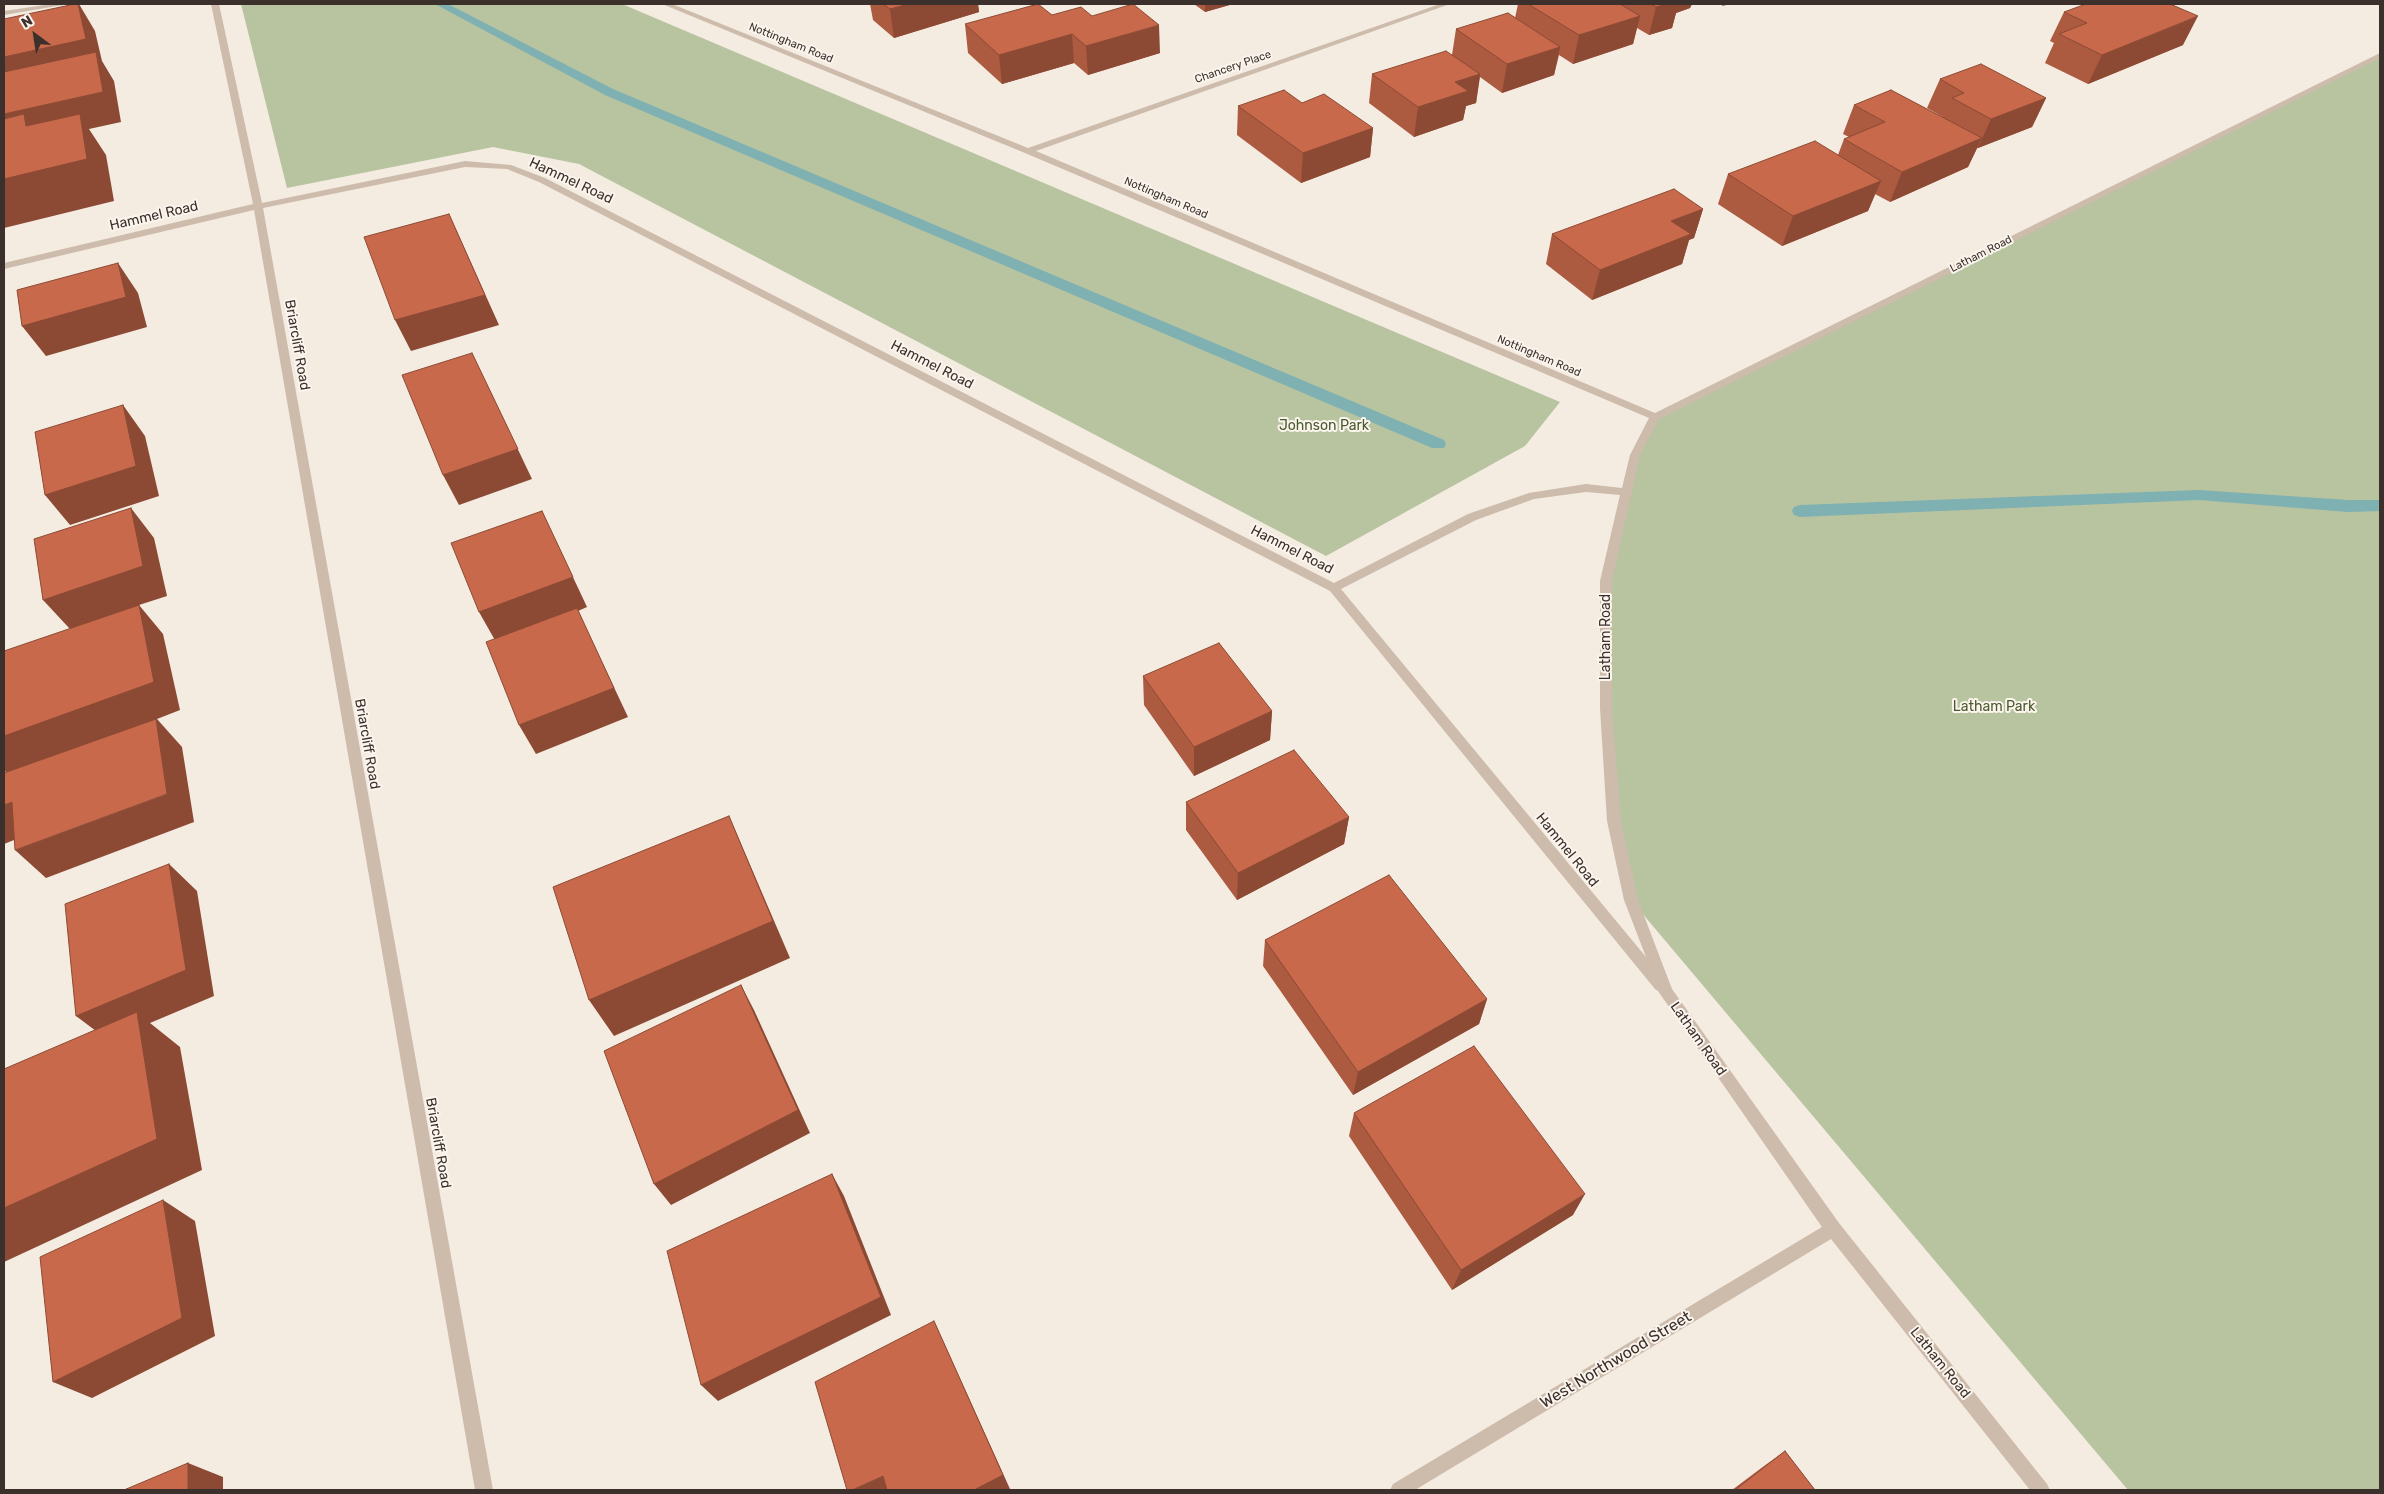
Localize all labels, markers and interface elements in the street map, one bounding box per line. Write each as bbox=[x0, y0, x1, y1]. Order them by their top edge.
north arrow bbox=[10, 10, 60, 60]
text: N bbox=[18, 12, 36, 32]
street label: Nottingham Road bbox=[747, 20, 835, 66]
street label: Chancery Place bbox=[1193, 48, 1273, 86]
street label: Hammel Road bbox=[526, 154, 616, 208]
street label: Nottingham Road bbox=[1122, 174, 1210, 222]
street label: Hammel Road bbox=[108, 198, 200, 234]
street label: Latham Road bbox=[1948, 233, 2014, 275]
street label: Briarcliff Road bbox=[281, 298, 313, 392]
street label: Nottingham Road bbox=[1495, 332, 1583, 380]
street label: Hammel Road bbox=[888, 337, 976, 393]
park label: Johnson Park bbox=[1279, 418, 1369, 434]
street label: Hammel Road bbox=[1248, 522, 1336, 578]
street label: Latham Road bbox=[1598, 594, 1614, 680]
street label: Briarcliff Road bbox=[351, 697, 383, 791]
park label: Latham Park bbox=[1953, 699, 2035, 715]
street label: Hammel Road bbox=[1532, 810, 1602, 890]
street label: Latham Road bbox=[1666, 999, 1730, 1079]
street label: Briarcliff Road bbox=[422, 1096, 454, 1190]
street label: West Northwood Street bbox=[1537, 1307, 1695, 1413]
street label: Latham Road bbox=[1906, 1324, 1974, 1402]

